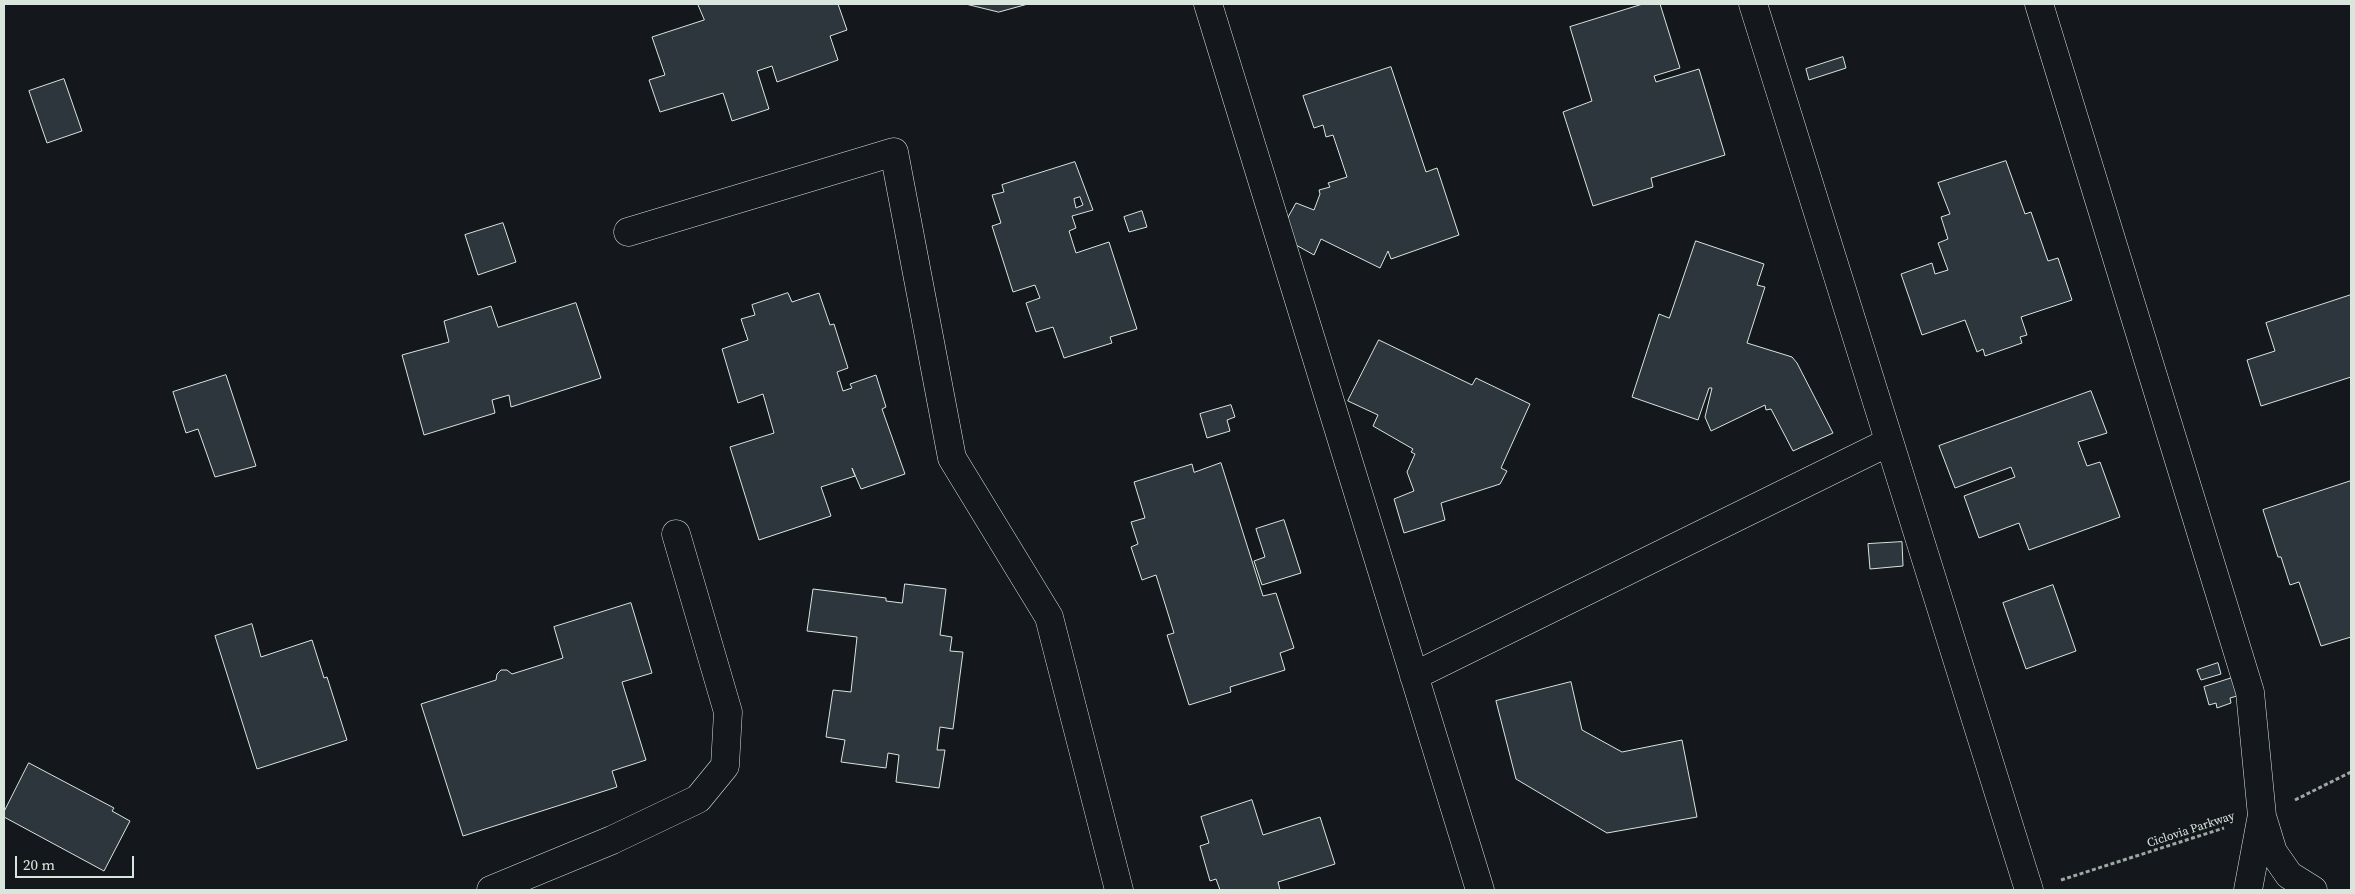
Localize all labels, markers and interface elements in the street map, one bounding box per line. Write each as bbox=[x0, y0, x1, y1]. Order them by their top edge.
street label: Ciclovia Parkway bbox=[2145, 809, 2237, 851]
scale bar bbox=[18, 846, 136, 878]
text: 20 m bbox=[23, 854, 55, 875]

